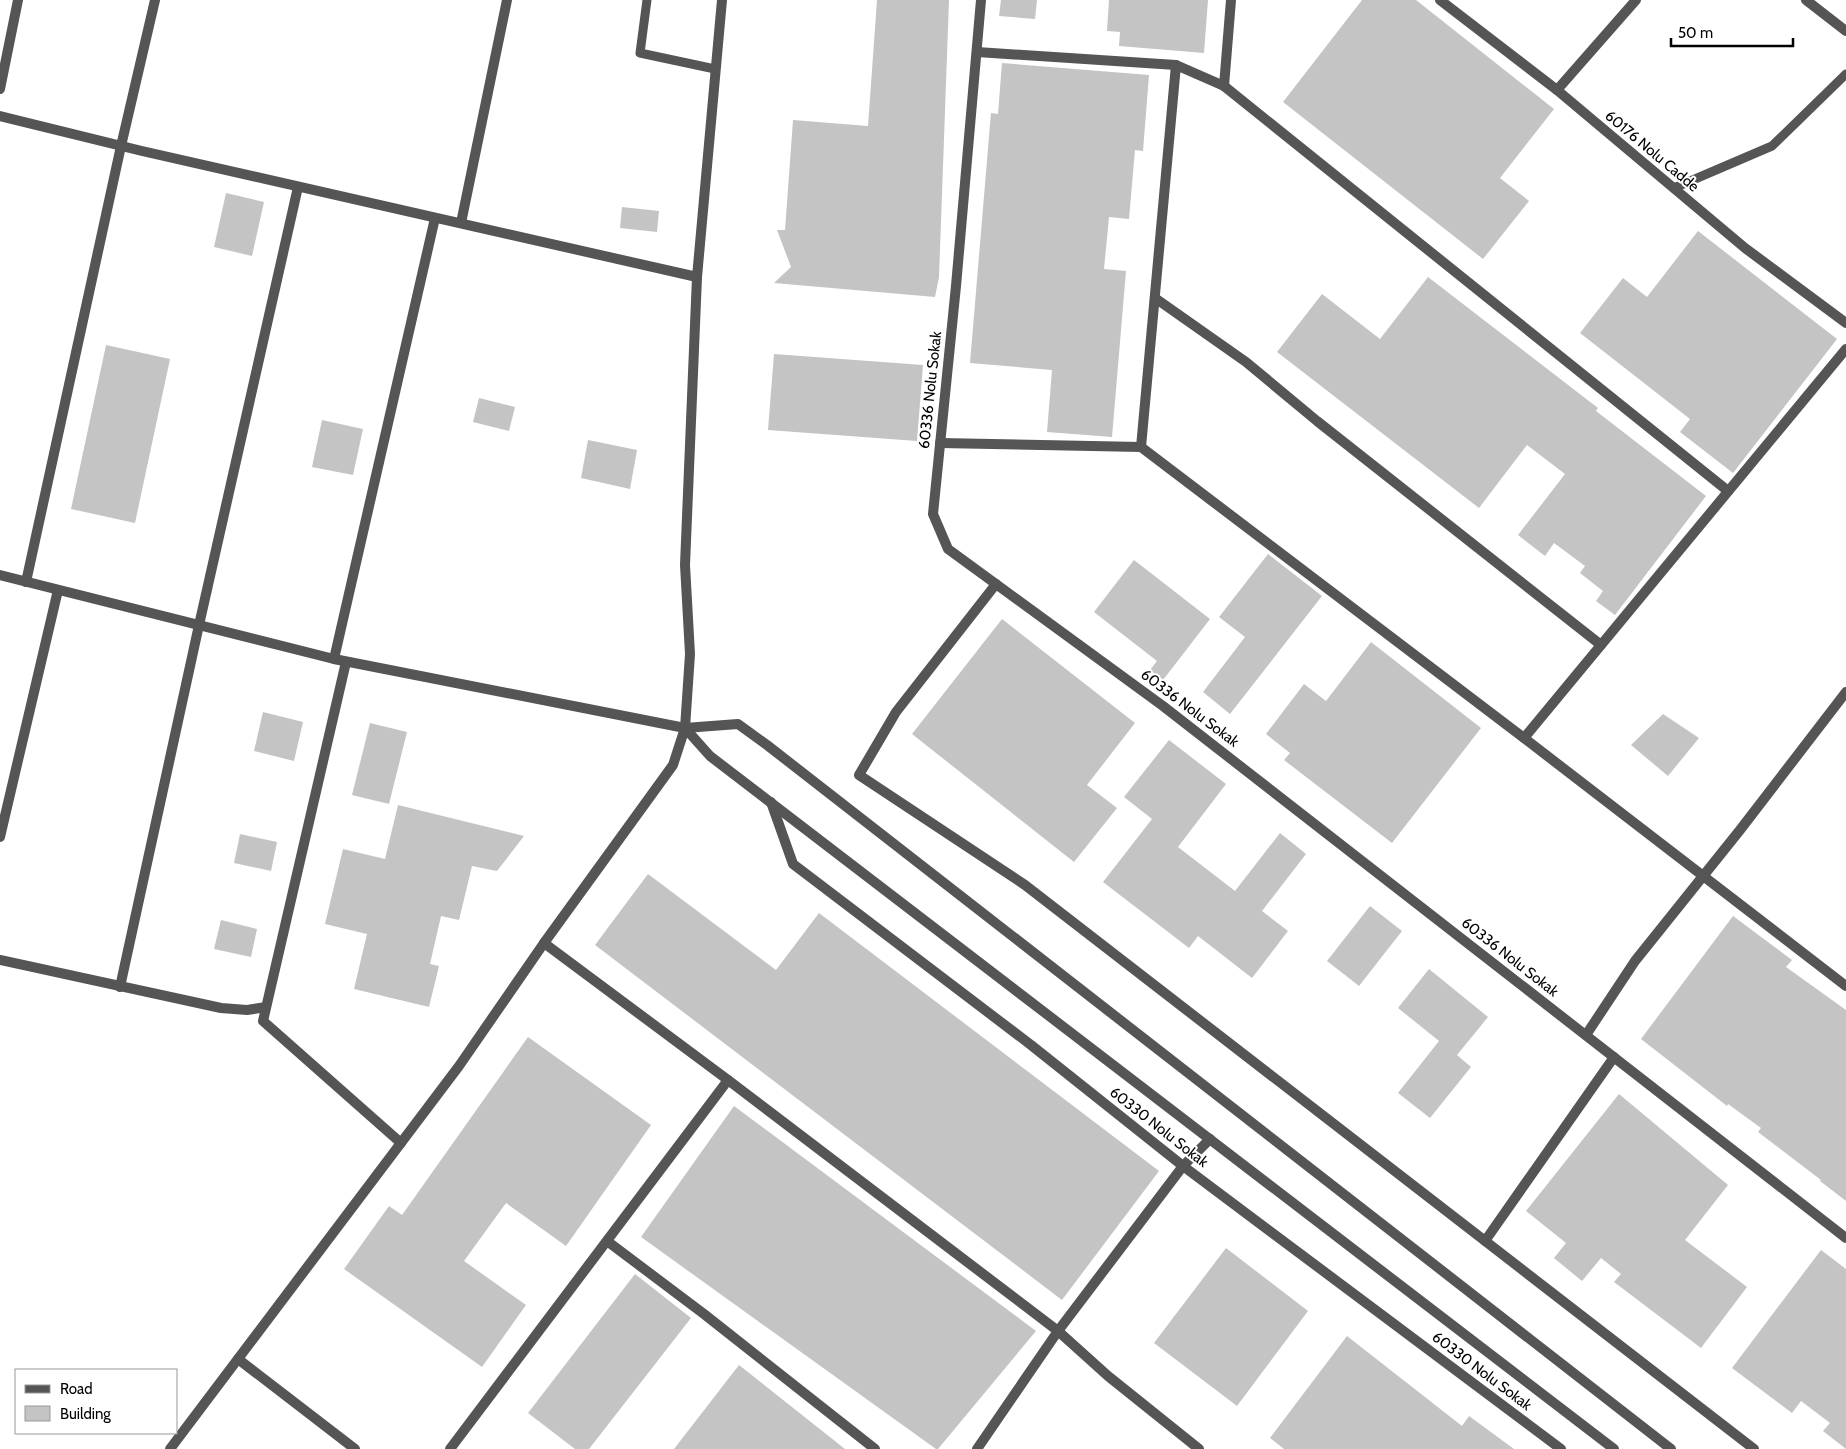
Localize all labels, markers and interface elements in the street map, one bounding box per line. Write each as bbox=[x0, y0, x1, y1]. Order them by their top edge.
scale bar bbox=[1671, 15, 1794, 47]
text: 50 m bbox=[1678, 24, 1713, 42]
street label: 60176 Nolu Cadde bbox=[1601, 106, 1703, 196]
street label: 60336 Nolu Sokak bbox=[915, 330, 945, 450]
street label: 60336 Nolu Sokak bbox=[1137, 665, 1243, 751]
street label: 60336 Nolu Sokak bbox=[1458, 914, 1562, 1001]
street label: 60330 Nolu Sokak bbox=[1106, 1083, 1212, 1171]
street label: 60330 Nolu Sokak bbox=[1429, 1328, 1536, 1414]
legend bbox=[15, 1369, 178, 1434]
text: Road bbox=[60, 1380, 93, 1398]
text: Building bbox=[60, 1405, 111, 1423]

